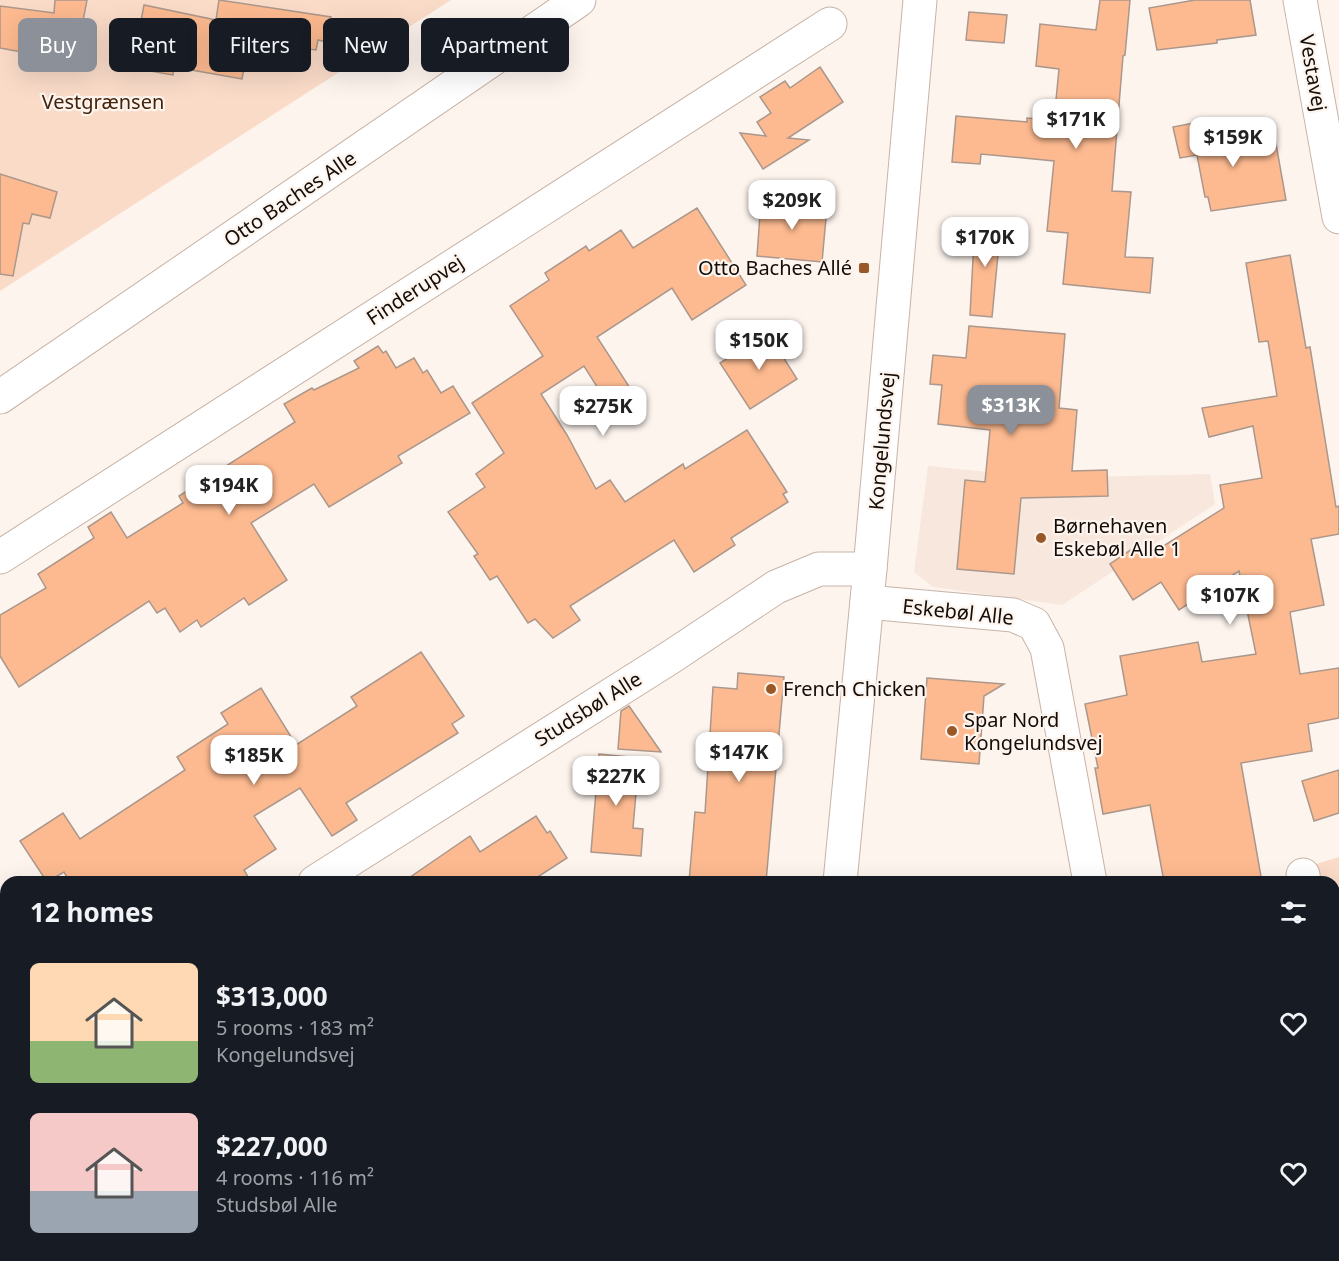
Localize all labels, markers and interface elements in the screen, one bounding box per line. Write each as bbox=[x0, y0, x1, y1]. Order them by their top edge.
chip: Buy bbox=[18, 18, 97, 72]
chip: Rent bbox=[109, 18, 197, 72]
chip: Filters bbox=[209, 18, 311, 72]
chip: New bbox=[323, 18, 409, 72]
chip: Apartment bbox=[421, 18, 569, 72]
street label: Vestavej bbox=[1293, 32, 1334, 113]
park label: Vestgrænsen bbox=[42, 88, 164, 115]
pin: $171K bbox=[1034, 99, 1118, 150]
text: $171K bbox=[1046, 105, 1106, 132]
pin: $159K bbox=[1191, 117, 1275, 168]
text: $159K bbox=[1203, 123, 1263, 150]
street label: Otto Baches Alle bbox=[218, 144, 361, 253]
pin: $209K bbox=[750, 180, 834, 231]
text: $209K bbox=[762, 186, 822, 213]
pin: $170K bbox=[943, 217, 1027, 268]
text: $170K bbox=[955, 223, 1015, 250]
street label: Finderupvej bbox=[361, 248, 468, 331]
place label: Otto Baches Allé bbox=[698, 254, 852, 281]
marker: Otto Baches Allé bbox=[857, 261, 871, 275]
pin: $150K bbox=[717, 320, 801, 371]
text: $150K bbox=[729, 326, 789, 353]
street label: Kongelundsvej bbox=[862, 371, 901, 511]
pin: $313K bbox=[969, 385, 1053, 436]
pin: $275K bbox=[561, 386, 645, 437]
text: $313K bbox=[981, 391, 1041, 418]
text: $275K bbox=[573, 392, 633, 419]
pin: $194K bbox=[187, 465, 271, 516]
text: $194K bbox=[199, 471, 259, 498]
place label: Børnehaven Eskebøl Alle 1 bbox=[1053, 512, 1181, 562]
marker: Børnehaven Eskebøl Alle 1 bbox=[1034, 531, 1048, 545]
pin: $107K bbox=[1188, 575, 1272, 626]
text: $107K bbox=[1200, 581, 1260, 608]
street label: Eskebøl Alle bbox=[901, 592, 1015, 631]
street label: Studsbøl Alle bbox=[529, 665, 646, 752]
place label: French Chicken bbox=[783, 675, 926, 702]
marker: French Chicken bbox=[764, 682, 778, 696]
place label: Spar Nord Kongelundsvej bbox=[964, 706, 1103, 756]
marker: Spar Nord Kongelundsvej bbox=[945, 724, 959, 738]
pin: $147K bbox=[697, 732, 781, 783]
pin: $185K bbox=[212, 735, 296, 786]
text: $147K bbox=[709, 738, 769, 765]
text: $185K bbox=[224, 741, 284, 768]
pin: $227K bbox=[574, 756, 658, 807]
text: $227K bbox=[586, 762, 646, 789]
text: 12 homes bbox=[30, 894, 154, 930]
icon: filters bbox=[1277, 896, 1310, 929]
text: $313,000 bbox=[216, 978, 328, 1014]
icon: home bbox=[78, 987, 150, 1059]
icon: heart bbox=[1277, 1007, 1310, 1040]
text: 5 rooms · 183 m² bbox=[216, 1014, 374, 1041]
text: Kongelundsvej bbox=[216, 1041, 355, 1068]
text: $227,000 bbox=[216, 1128, 328, 1164]
icon: home bbox=[78, 1137, 150, 1209]
icon: heart bbox=[1277, 1157, 1310, 1190]
text: 4 rooms · 116 m² bbox=[216, 1164, 374, 1191]
text: Studsbøl Alle bbox=[216, 1191, 338, 1218]

